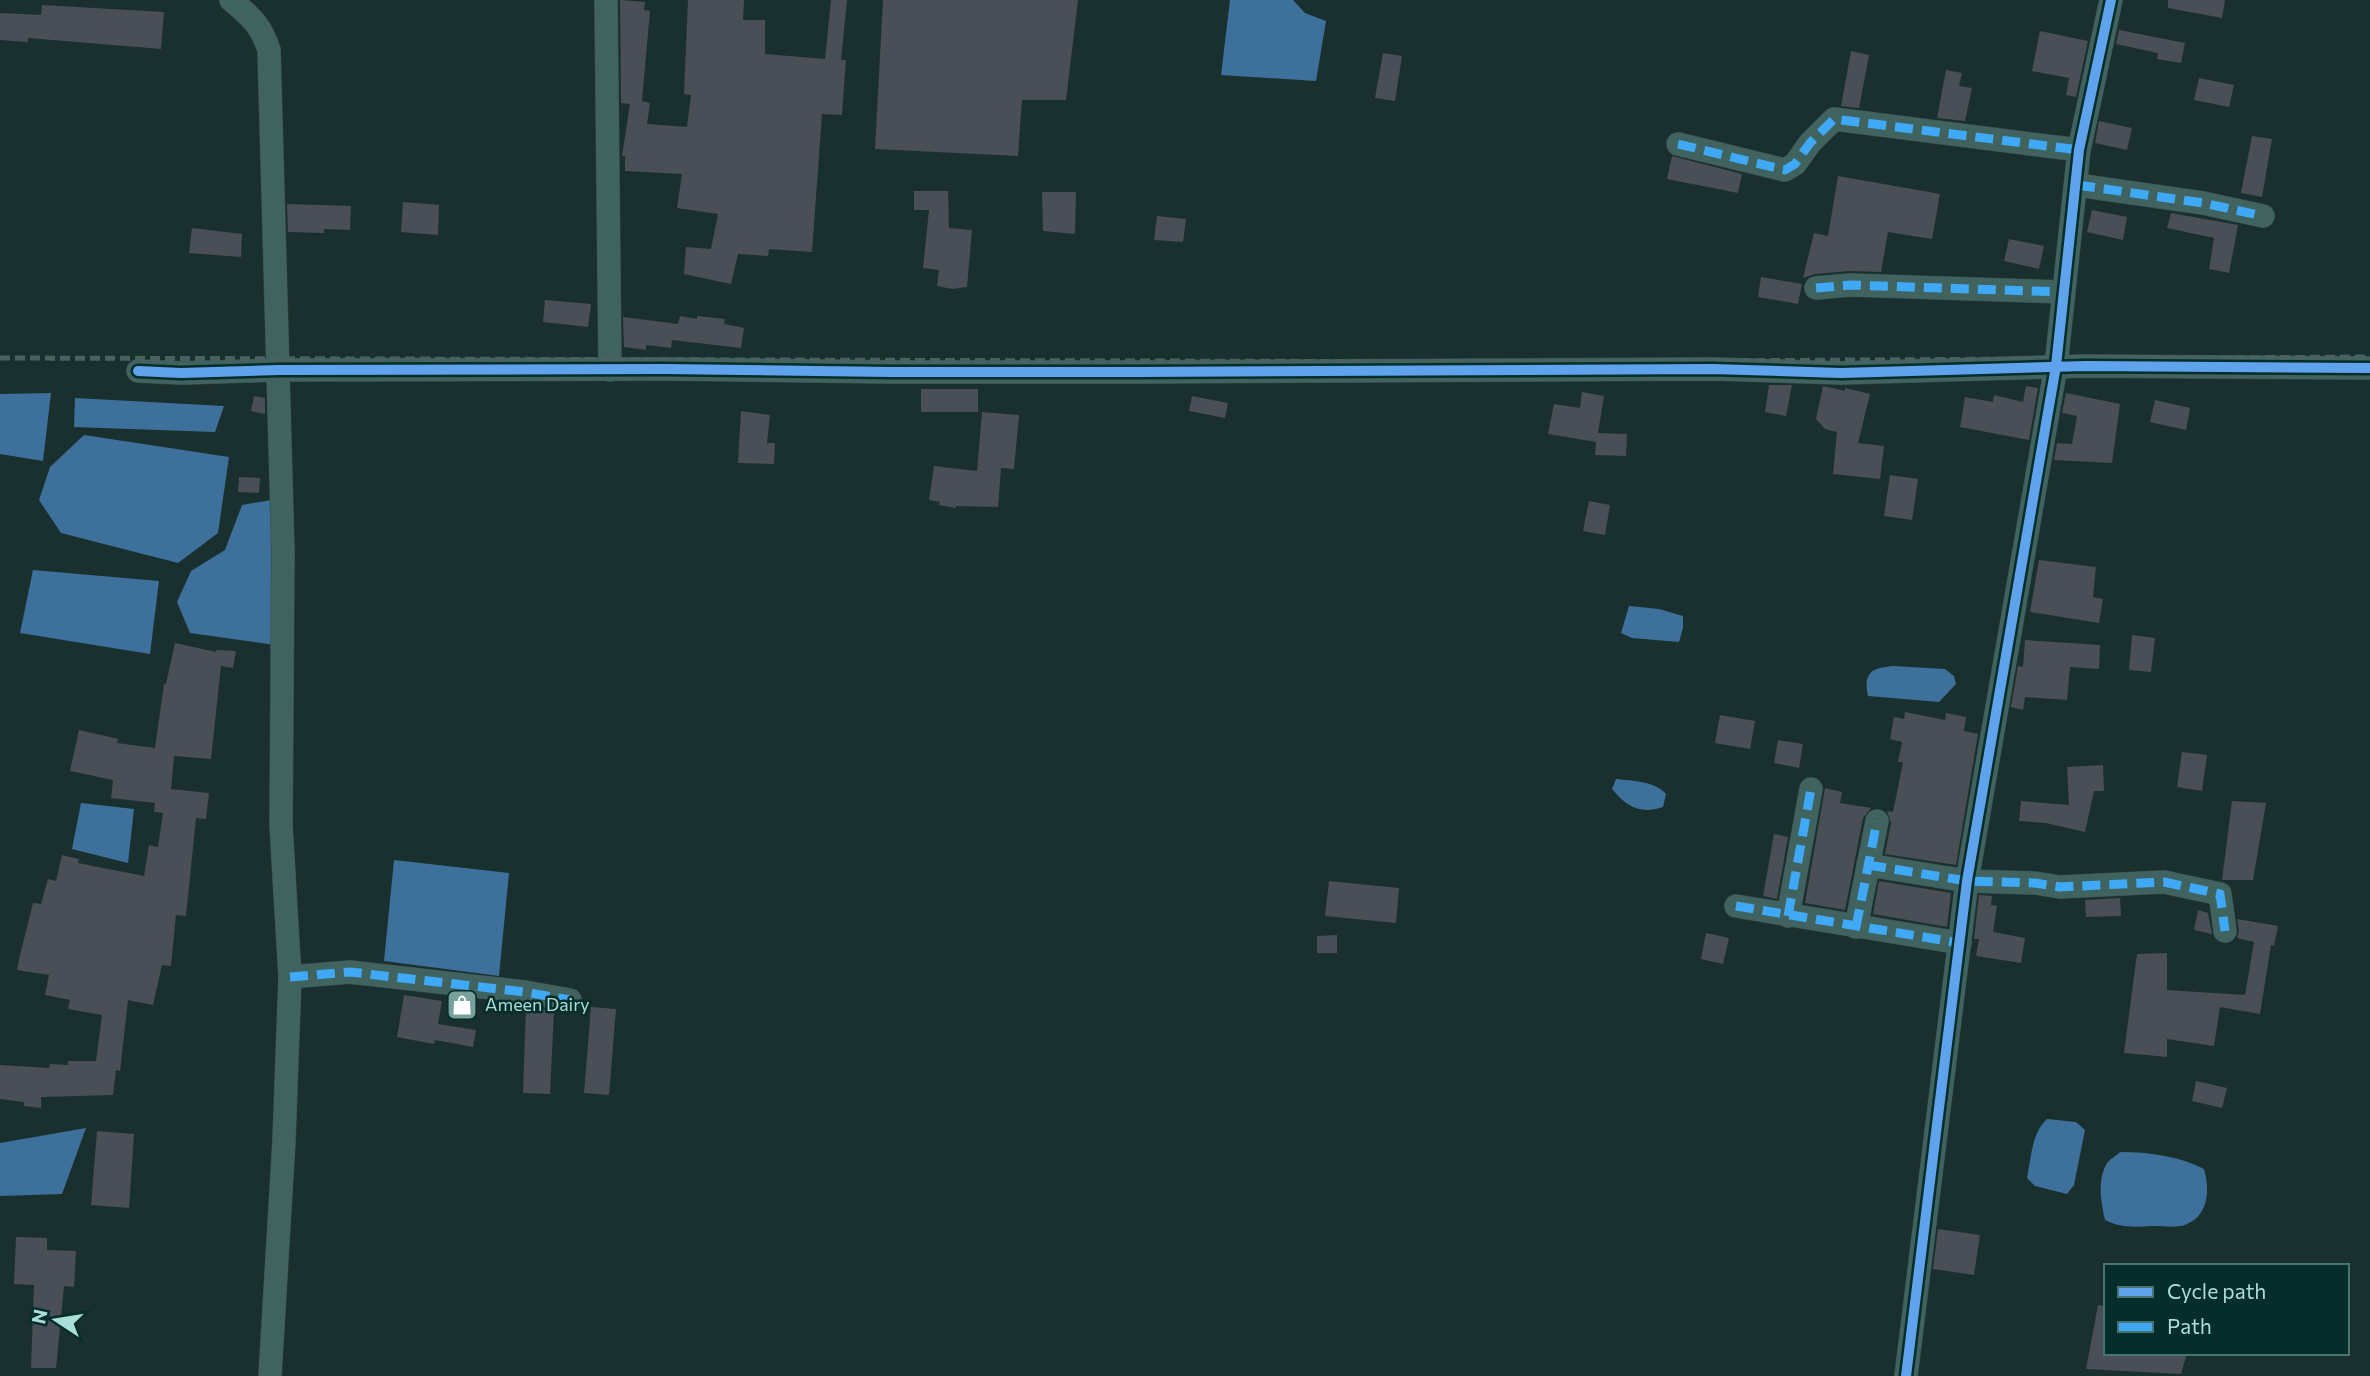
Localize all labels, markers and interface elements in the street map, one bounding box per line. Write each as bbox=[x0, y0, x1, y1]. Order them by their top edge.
shop icon: Ameen Dairy bbox=[445, 988, 479, 1022]
place label: Ameen Dairy bbox=[485, 993, 590, 1015]
legend bbox=[2104, 1264, 2349, 1355]
text: Cycle path bbox=[2167, 1278, 2266, 1303]
north arrow bbox=[21, 1285, 91, 1355]
text: N bbox=[26, 1307, 52, 1326]
text: Path bbox=[2167, 1313, 2212, 1338]

